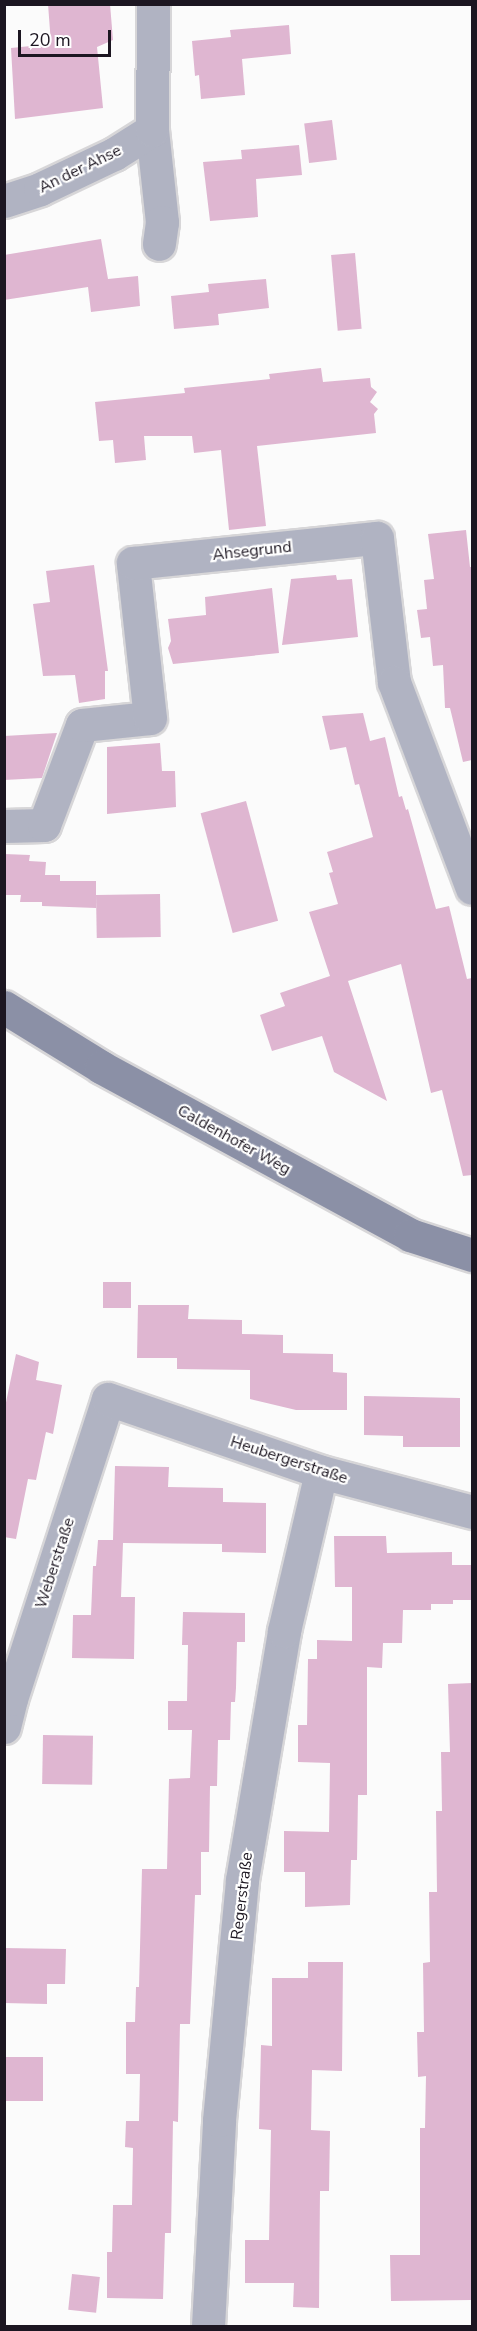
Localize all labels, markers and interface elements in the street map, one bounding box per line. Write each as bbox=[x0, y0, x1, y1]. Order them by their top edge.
scale bar bbox=[21, 18, 114, 56]
text: 20 m bbox=[29, 28, 71, 52]
street label: An der Ahse bbox=[36, 141, 124, 197]
street label: Ahsegrund bbox=[211, 537, 293, 565]
street label: Caldenhofer Weg bbox=[174, 1101, 294, 1179]
street label: Heubergerstraße bbox=[228, 1432, 350, 1488]
street label: Weberstraße bbox=[31, 1515, 79, 1611]
street label: Regerstraße bbox=[227, 1851, 257, 1941]

